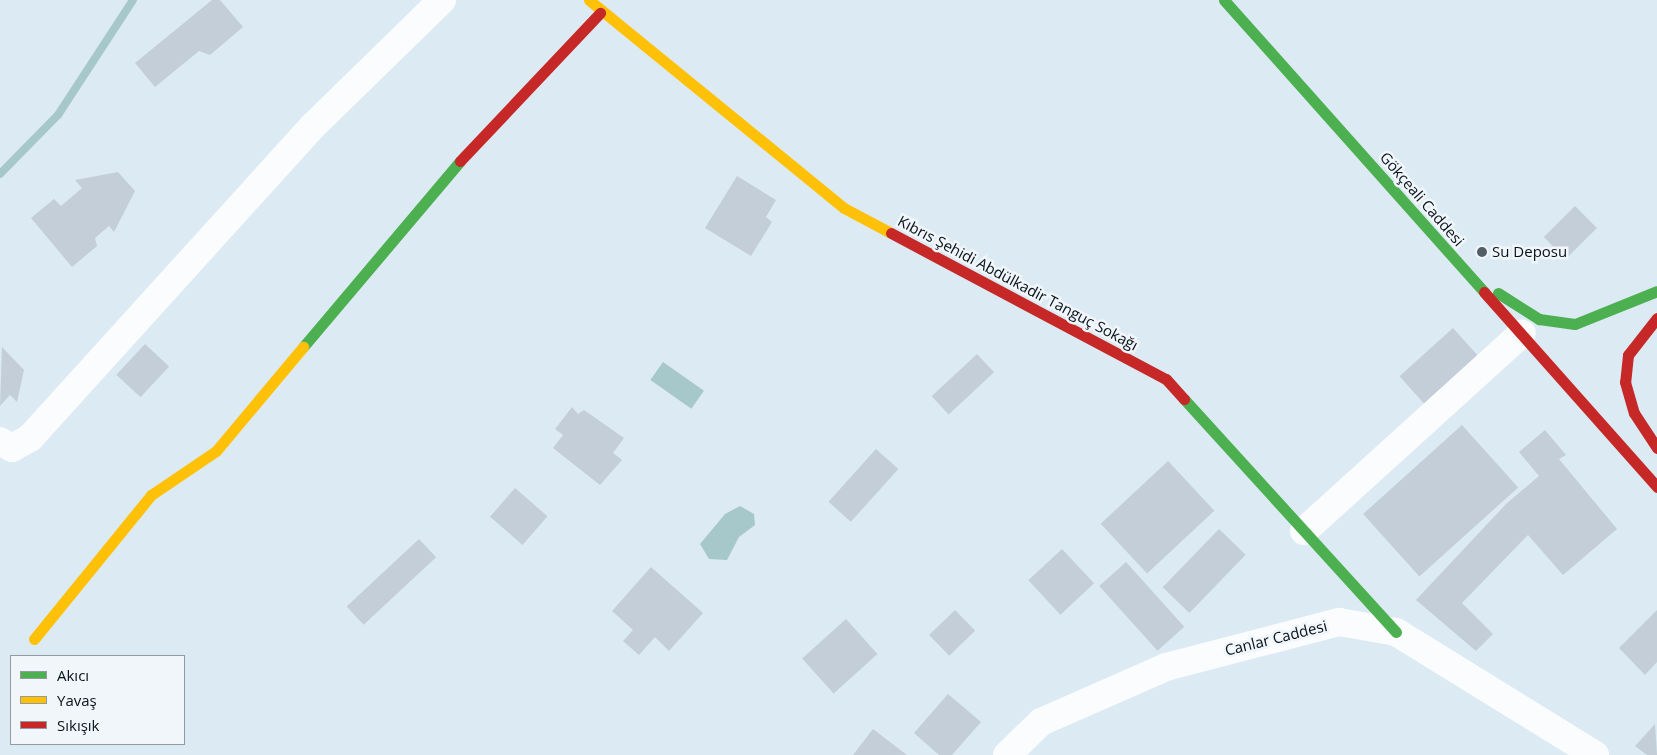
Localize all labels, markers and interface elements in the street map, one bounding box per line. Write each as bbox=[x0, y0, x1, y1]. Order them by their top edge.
street label: Gökçeali Caddesi bbox=[1376, 148, 1468, 250]
street label: Kıbrıs Şehidi Abdülkadir Tanguç Sokağı bbox=[895, 212, 1141, 354]
place label: Su Deposu bbox=[1492, 243, 1567, 261]
marker: Su Deposu bbox=[1476, 246, 1488, 258]
street label: Canlar Caddesi bbox=[1223, 617, 1329, 659]
legend bbox=[10, 655, 185, 745]
text: Akıcı bbox=[57, 665, 89, 685]
text: Yavaş bbox=[57, 690, 97, 710]
text: Sıkışık bbox=[57, 715, 100, 735]

